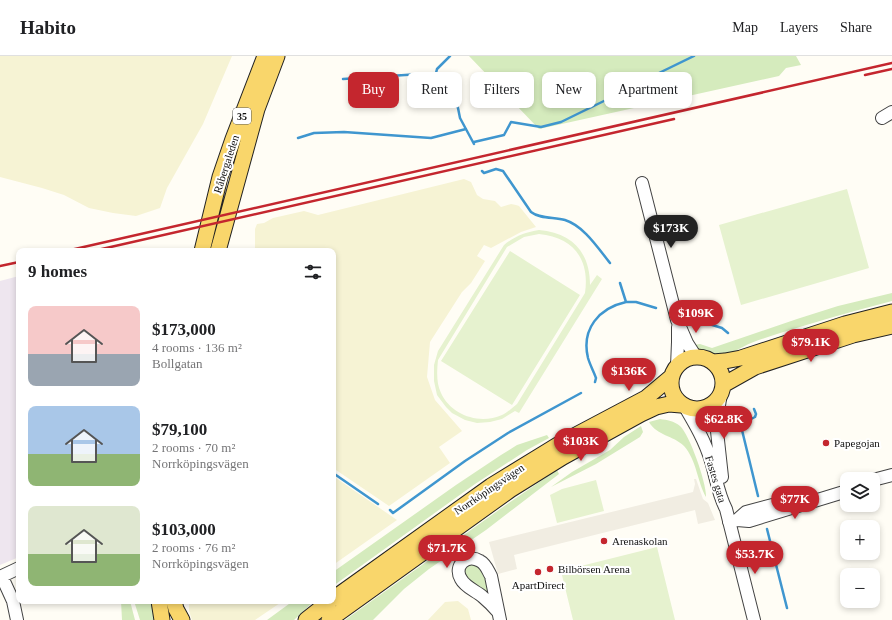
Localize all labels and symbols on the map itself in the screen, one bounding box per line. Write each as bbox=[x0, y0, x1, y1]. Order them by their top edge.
road number: 35 bbox=[233, 108, 251, 124]
street label: Råbergaleden bbox=[211, 133, 241, 195]
pin: $173K bbox=[643, 215, 699, 249]
pin: $109K bbox=[668, 300, 724, 334]
pin: $79.1K bbox=[778, 329, 844, 363]
pin: $136K bbox=[601, 358, 657, 392]
pin: $62.8K bbox=[691, 406, 757, 440]
pin: $103K bbox=[553, 428, 609, 462]
place label: Papegojan bbox=[834, 437, 880, 449]
marker: Papegojan bbox=[821, 438, 831, 448]
street label: Fastes gata bbox=[703, 454, 729, 504]
street label: Norrköpingsvägen bbox=[452, 461, 527, 517]
pin: $77K bbox=[771, 486, 819, 520]
pin: $71.7K bbox=[414, 535, 480, 569]
place label: Arenaskolan bbox=[612, 535, 668, 547]
marker: Arenaskolan bbox=[599, 536, 609, 546]
pin: $53.7K bbox=[722, 541, 788, 575]
place label: Bilbörsen Arena bbox=[558, 563, 630, 575]
marker: Bilbörsen Arena bbox=[545, 564, 555, 574]
marker: ApartDirect bbox=[533, 567, 543, 577]
place label: ApartDirect bbox=[512, 579, 564, 591]

